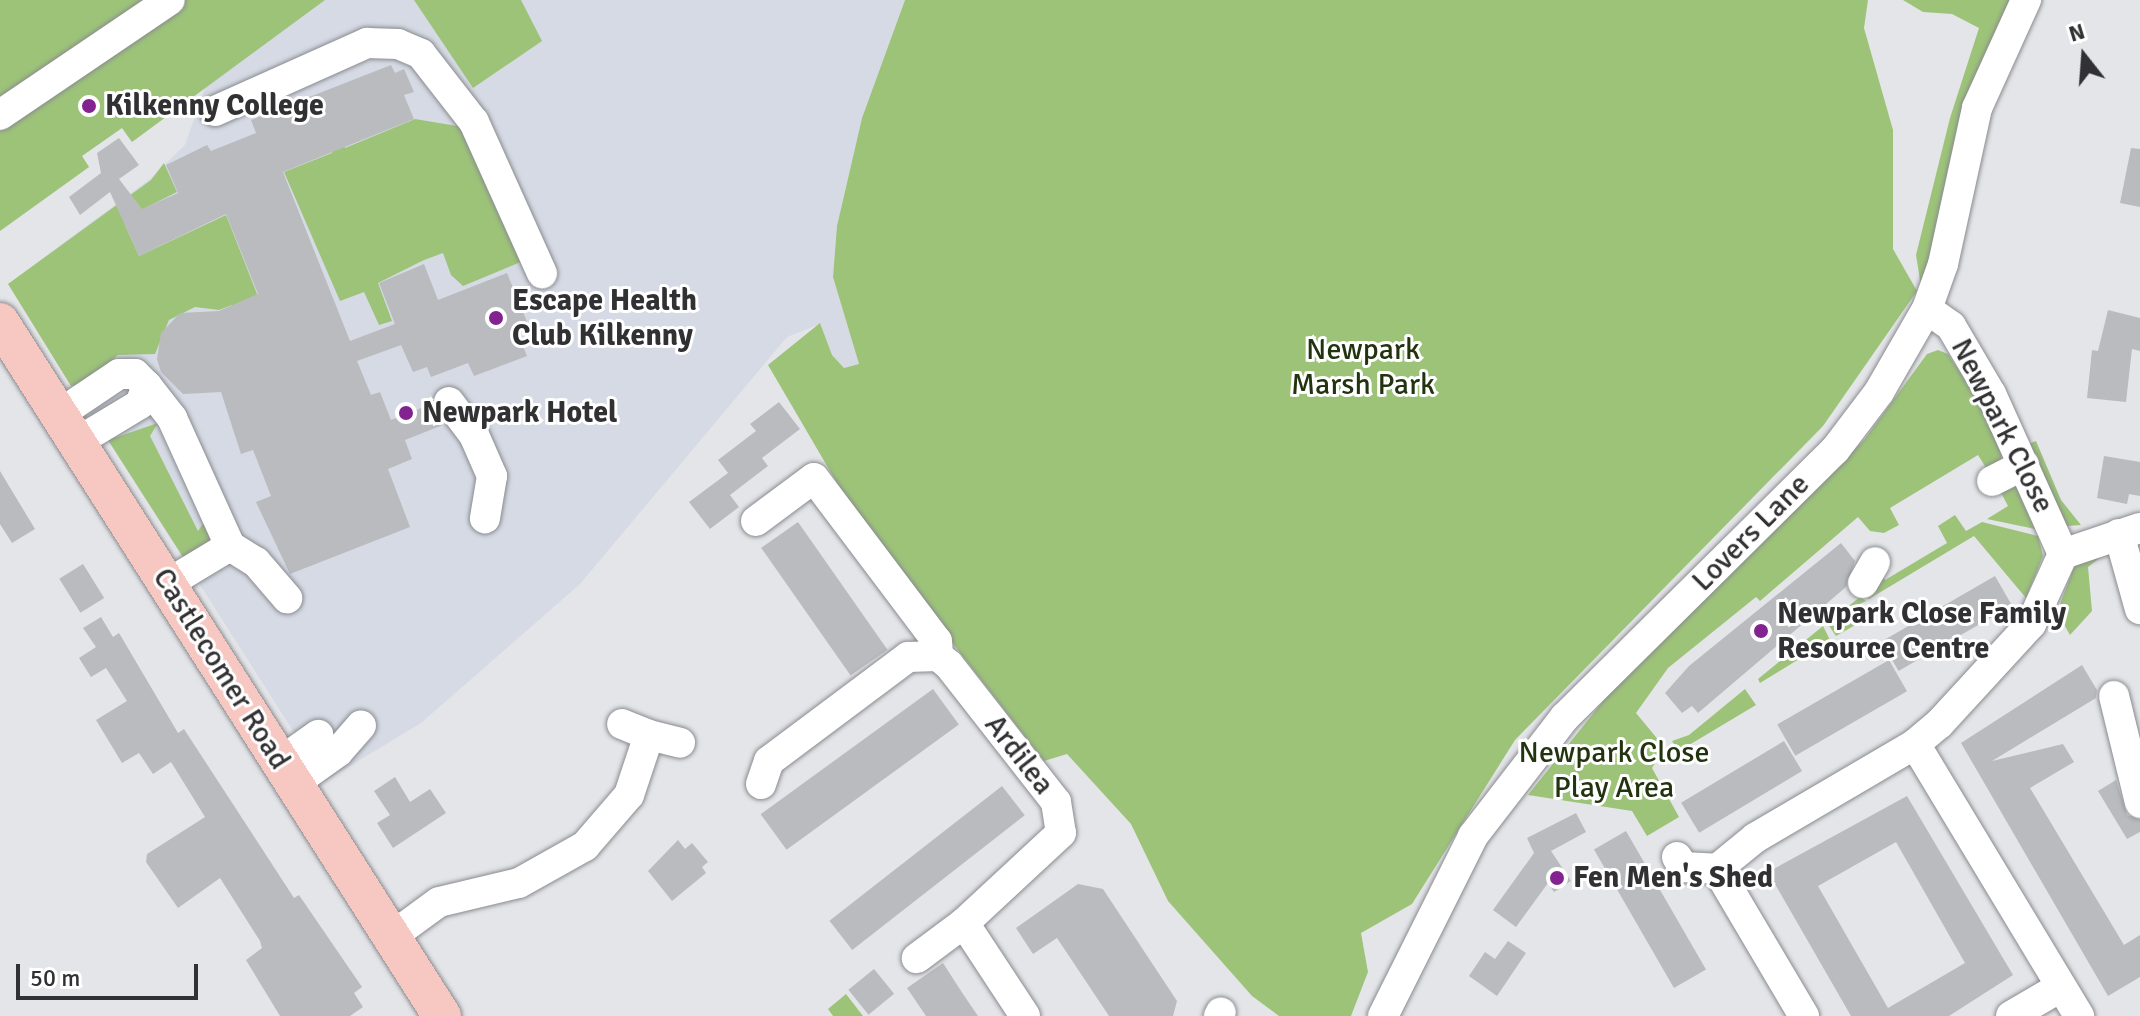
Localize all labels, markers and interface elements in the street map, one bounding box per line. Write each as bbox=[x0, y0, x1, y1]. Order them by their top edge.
north arrow bbox=[2044, 16, 2124, 96]
text: N bbox=[2066, 17, 2088, 48]
place label: Kilkenny College bbox=[105, 88, 324, 124]
marker: Kilkenny College bbox=[80, 97, 98, 115]
place label: Escape Health Club Kilkenny bbox=[512, 283, 697, 354]
marker: Escape Health Club Kilkenny bbox=[487, 309, 505, 327]
park label: Newpark Marsh Park bbox=[1291, 332, 1435, 402]
street label: Newpark Close bbox=[1943, 333, 2061, 519]
place label: Newpark Hotel bbox=[422, 395, 618, 431]
marker: Newpark Hotel bbox=[397, 404, 415, 422]
street label: Lovers Lane bbox=[1685, 467, 1817, 599]
street label: Castlecomer Road bbox=[145, 562, 297, 776]
place label: Newpark Close Family Resource Centre bbox=[1777, 596, 2066, 666]
marker: Newpark Close Family Resource Centre bbox=[1752, 622, 1770, 640]
street label: Ardilea bbox=[977, 708, 1061, 802]
park label: Newpark Close Play Area bbox=[1519, 735, 1709, 806]
place label: Fen Men's Shed bbox=[1573, 860, 1773, 896]
marker: Fen Men's Shed bbox=[1548, 869, 1566, 887]
scale bar bbox=[20, 948, 202, 998]
text: 50 m bbox=[30, 963, 80, 993]

